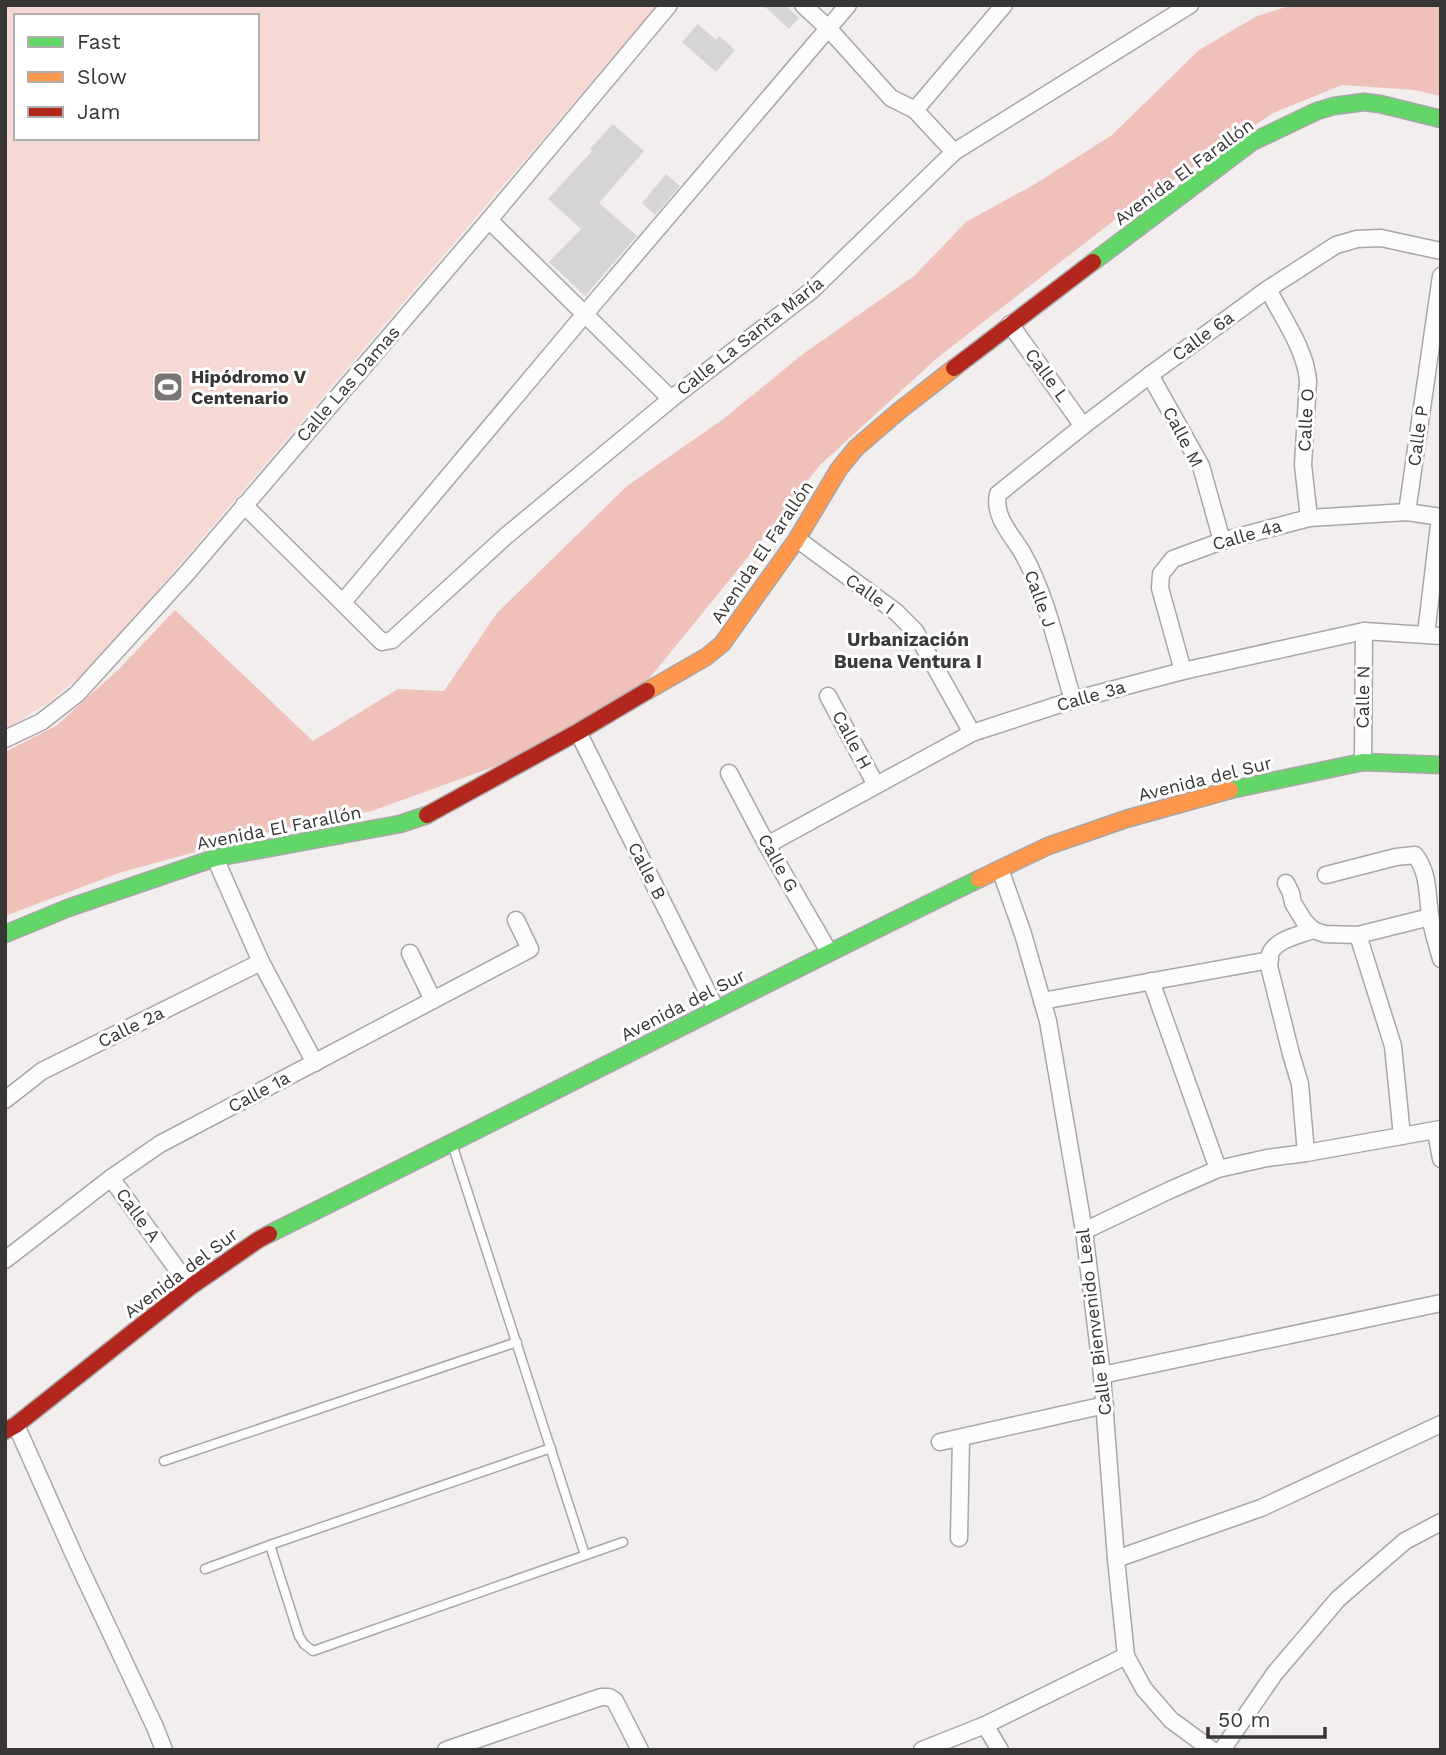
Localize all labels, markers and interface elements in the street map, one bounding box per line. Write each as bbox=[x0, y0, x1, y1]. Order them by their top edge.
legend bbox=[14, 14, 259, 140]
text: Fast bbox=[77, 29, 121, 54]
text: Slow bbox=[77, 64, 127, 89]
text: Jam bbox=[77, 99, 120, 124]
street label: Avenida El Farallón bbox=[1110, 114, 1257, 229]
street label: Calle La Santa María bbox=[672, 272, 827, 399]
street label: Calle 6a bbox=[1168, 306, 1238, 365]
street label: Calle Las Damas bbox=[292, 321, 404, 446]
street label: Calle L bbox=[1021, 344, 1074, 406]
place label: Hipódromo V Centenario bbox=[191, 366, 307, 408]
sports icon: Hipódromo V Centenario bbox=[151, 370, 185, 404]
street label: Calle O bbox=[1293, 388, 1318, 452]
street label: Calle M bbox=[1159, 403, 1208, 471]
street label: Calle P bbox=[1403, 404, 1432, 468]
street label: Avenida El Farallón bbox=[706, 477, 817, 627]
street label: Calle 4a bbox=[1210, 515, 1284, 554]
street label: Calle J bbox=[1020, 567, 1061, 631]
street label: Calle I bbox=[842, 569, 899, 618]
district label: Urbanización Buena Ventura I bbox=[834, 628, 982, 673]
street label: Calle N bbox=[1351, 665, 1374, 729]
street label: Calle 3a bbox=[1054, 676, 1128, 715]
street label: Calle H bbox=[828, 707, 877, 773]
street label: Avenida del Sur bbox=[1136, 752, 1274, 805]
street label: Avenida El Farallón bbox=[195, 801, 363, 854]
street label: Calle G bbox=[754, 830, 803, 895]
street label: Calle B bbox=[624, 838, 671, 903]
street label: Avenida del Sur bbox=[617, 964, 748, 1045]
street label: Calle 2a bbox=[94, 1002, 167, 1051]
street label: Calle 1a bbox=[224, 1067, 293, 1117]
street label: Calle A bbox=[112, 1184, 165, 1246]
street label: Avenida del Sur bbox=[120, 1223, 242, 1322]
street label: Calle Bienvenido Leal bbox=[1072, 1227, 1115, 1417]
scale bar bbox=[1208, 1696, 1325, 1740]
text: 50 m bbox=[1218, 1707, 1270, 1732]

